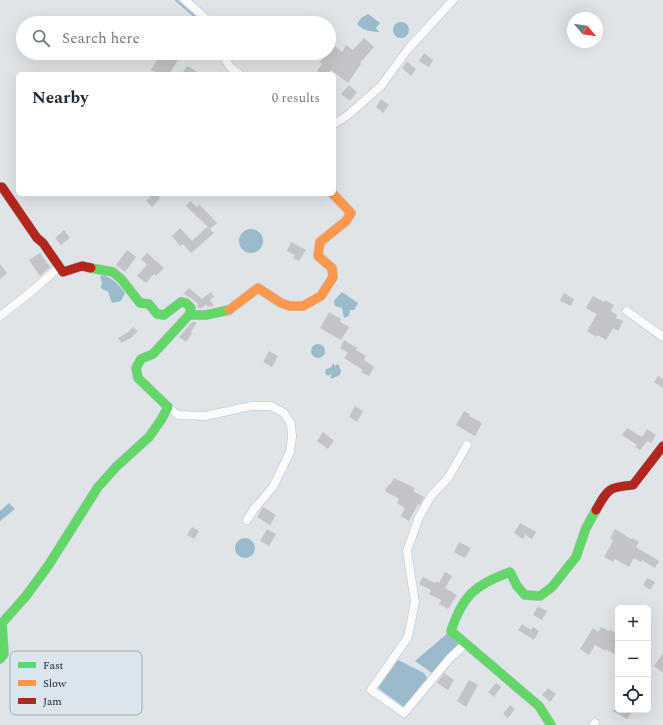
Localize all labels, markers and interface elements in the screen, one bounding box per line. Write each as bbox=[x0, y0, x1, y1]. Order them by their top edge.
north arrow bbox=[567, 12, 603, 48]
search box bbox=[16, 16, 336, 60]
icon: search bbox=[30, 27, 52, 49]
text: Search here bbox=[62, 27, 140, 50]
text: Nearby bbox=[32, 85, 88, 111]
text: 0 results bbox=[272, 88, 320, 108]
map controls bbox=[615, 605, 651, 713]
button: + bbox=[615, 605, 651, 641]
button: − bbox=[615, 641, 651, 677]
legend bbox=[10, 651, 142, 715]
text: Fast bbox=[43, 657, 64, 674]
text: Slow bbox=[43, 675, 67, 692]
button: locate bbox=[615, 677, 651, 713]
text: Jam bbox=[43, 693, 62, 710]

